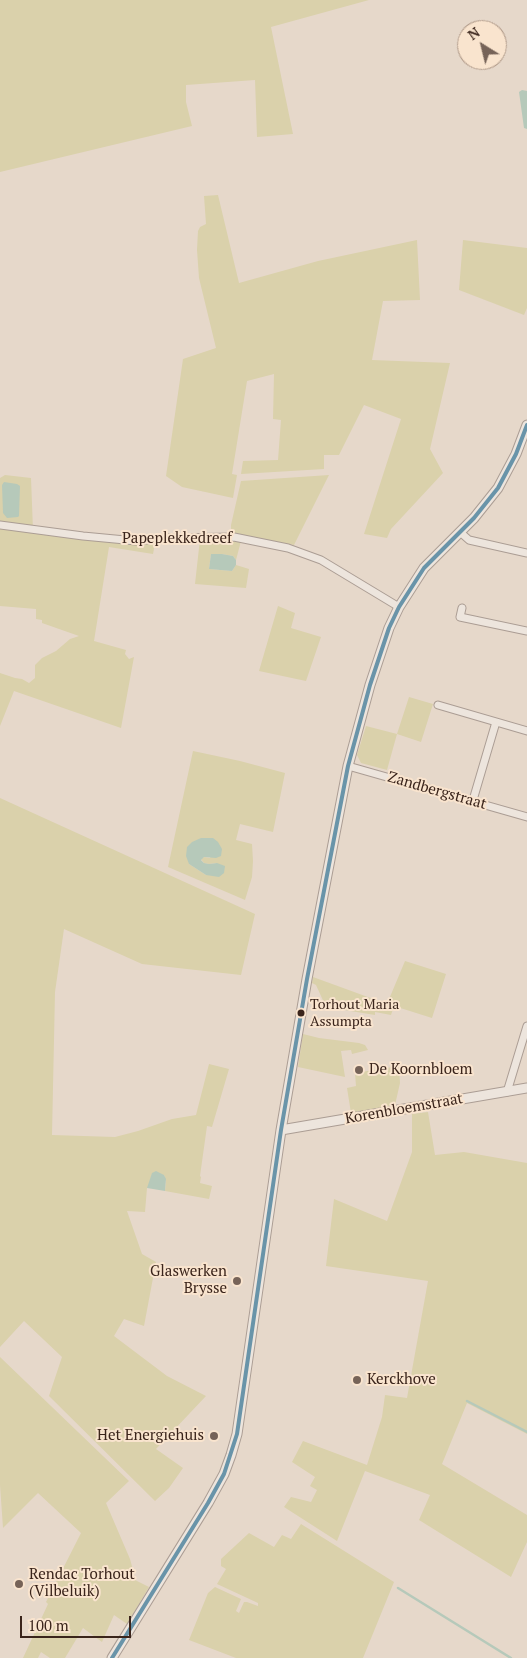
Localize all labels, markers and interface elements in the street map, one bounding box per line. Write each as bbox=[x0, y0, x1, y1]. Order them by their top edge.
north arrow bbox=[457, 20, 507, 70]
text: N bbox=[464, 22, 483, 44]
street label: Papeplekkedreef bbox=[122, 530, 232, 548]
street label: Zandbergstraat bbox=[386, 768, 488, 814]
place label: Torhout Maria Assumpta bbox=[310, 997, 399, 1030]
marker: Torhout Maria Assumpta bbox=[296, 1008, 306, 1018]
place label: De Koornbloem bbox=[369, 1061, 473, 1079]
marker: De Koornbloem bbox=[353, 1064, 365, 1076]
street label: Korenbloemstraat bbox=[344, 1090, 464, 1128]
place label: Glaswerken Brysse bbox=[150, 1263, 227, 1298]
marker: Glaswerken Brysse bbox=[231, 1275, 243, 1287]
place label: Kerckhove bbox=[367, 1371, 436, 1389]
marker: Kerckhove bbox=[351, 1374, 363, 1386]
place label: Het Energiehuis bbox=[97, 1427, 204, 1445]
marker: Het Energiehuis bbox=[208, 1430, 220, 1442]
place label: Rendac Torhout (Vilbeluik) bbox=[29, 1566, 135, 1601]
marker: Rendac Torhout (Vilbeluik) bbox=[13, 1578, 25, 1590]
scale bar bbox=[22, 1606, 134, 1638]
text: 100 m bbox=[28, 1615, 69, 1635]

